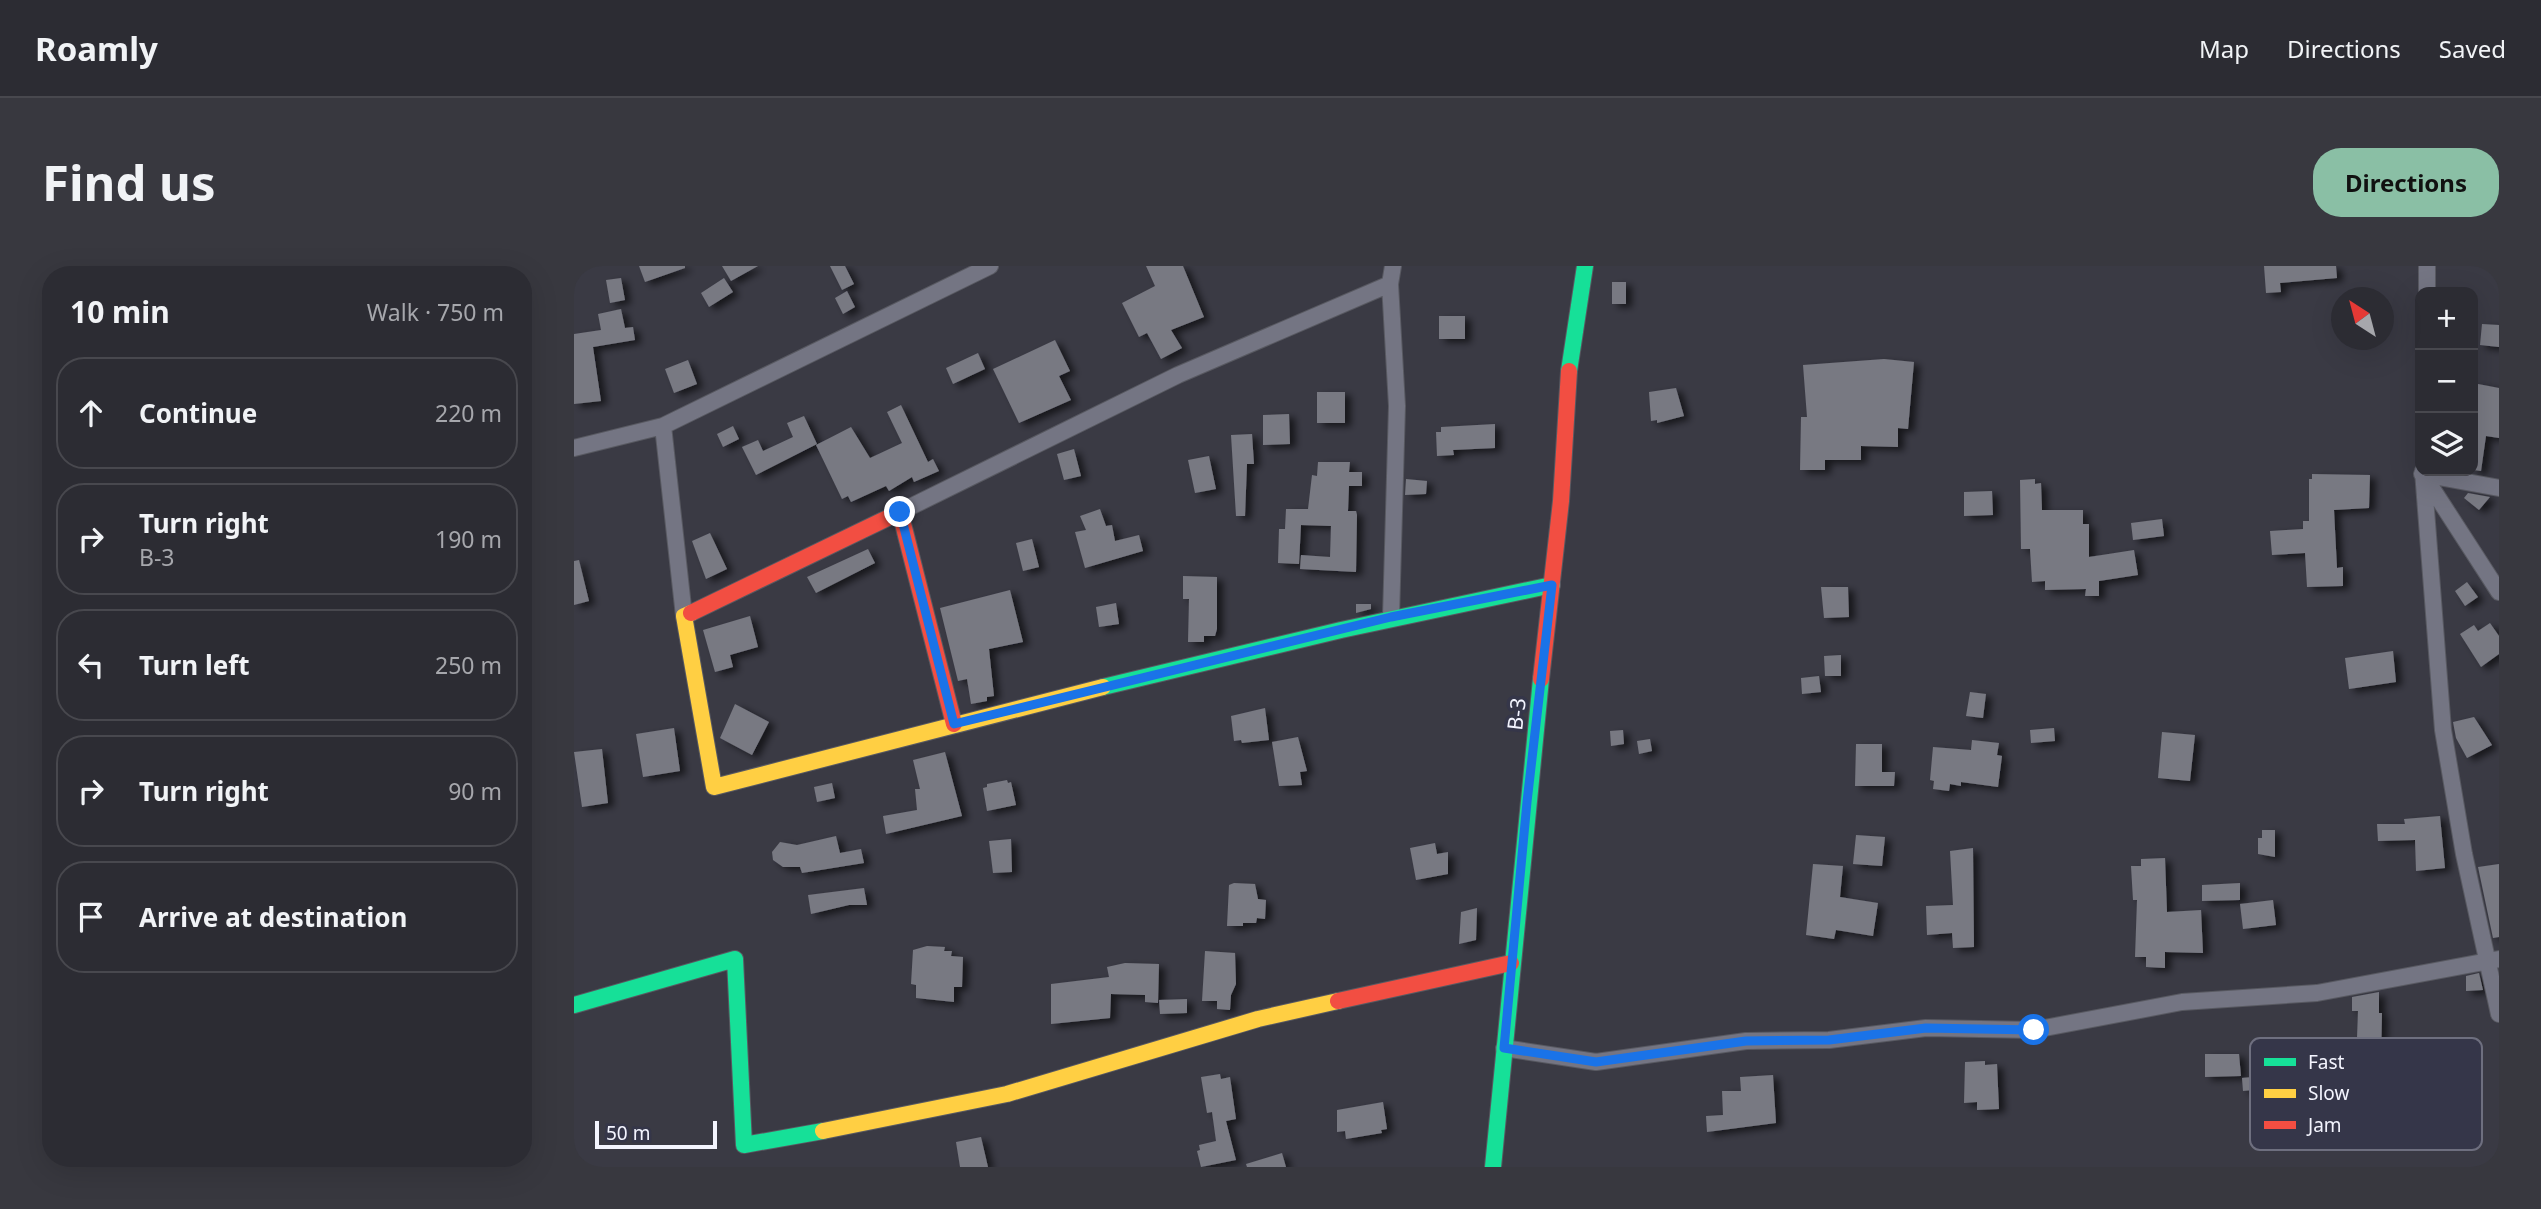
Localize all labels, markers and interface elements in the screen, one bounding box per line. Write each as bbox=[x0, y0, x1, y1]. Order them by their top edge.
text: Roamly bbox=[35, 26, 158, 71]
text: Map bbox=[2199, 32, 2249, 65]
text: Directions bbox=[2287, 32, 2401, 65]
text: Saved bbox=[2439, 32, 2506, 65]
button: Directions bbox=[2313, 148, 2499, 217]
text: Find us bbox=[42, 149, 216, 215]
north arrow bbox=[2331, 287, 2394, 350]
map controls bbox=[2415, 287, 2478, 476]
button: + bbox=[2415, 287, 2478, 350]
text: 10 min bbox=[70, 291, 170, 332]
text: Walk · 750 m bbox=[367, 296, 504, 328]
button: − bbox=[2415, 350, 2478, 413]
icon: ahead bbox=[72, 394, 110, 432]
text: Continue bbox=[139, 395, 257, 431]
text: 220 m bbox=[435, 397, 502, 429]
button: layers bbox=[2415, 413, 2478, 476]
route end bbox=[884, 496, 915, 527]
text: Turn right bbox=[139, 505, 269, 541]
icon: right bbox=[72, 520, 110, 558]
text: 190 m bbox=[435, 523, 502, 555]
text: B-3 bbox=[139, 541, 175, 573]
icon: left bbox=[72, 646, 110, 684]
text: Turn left bbox=[139, 647, 250, 683]
text: 250 m bbox=[435, 649, 502, 681]
street label: B-3 bbox=[1500, 696, 1532, 732]
icon: right bbox=[72, 772, 110, 810]
text: Turn right bbox=[139, 773, 269, 809]
text: 90 m bbox=[448, 775, 502, 807]
icon: arrive bbox=[72, 898, 110, 936]
text: Arrive at destination bbox=[139, 899, 408, 935]
route start bbox=[2018, 1014, 2049, 1045]
legend bbox=[2250, 1038, 2482, 1150]
text: Fast bbox=[2308, 1049, 2345, 1075]
text: Slow bbox=[2308, 1080, 2349, 1106]
text: Jam bbox=[2306, 1112, 2342, 1138]
scale bar bbox=[595, 1118, 718, 1150]
text: 50 m bbox=[606, 1120, 650, 1146]

